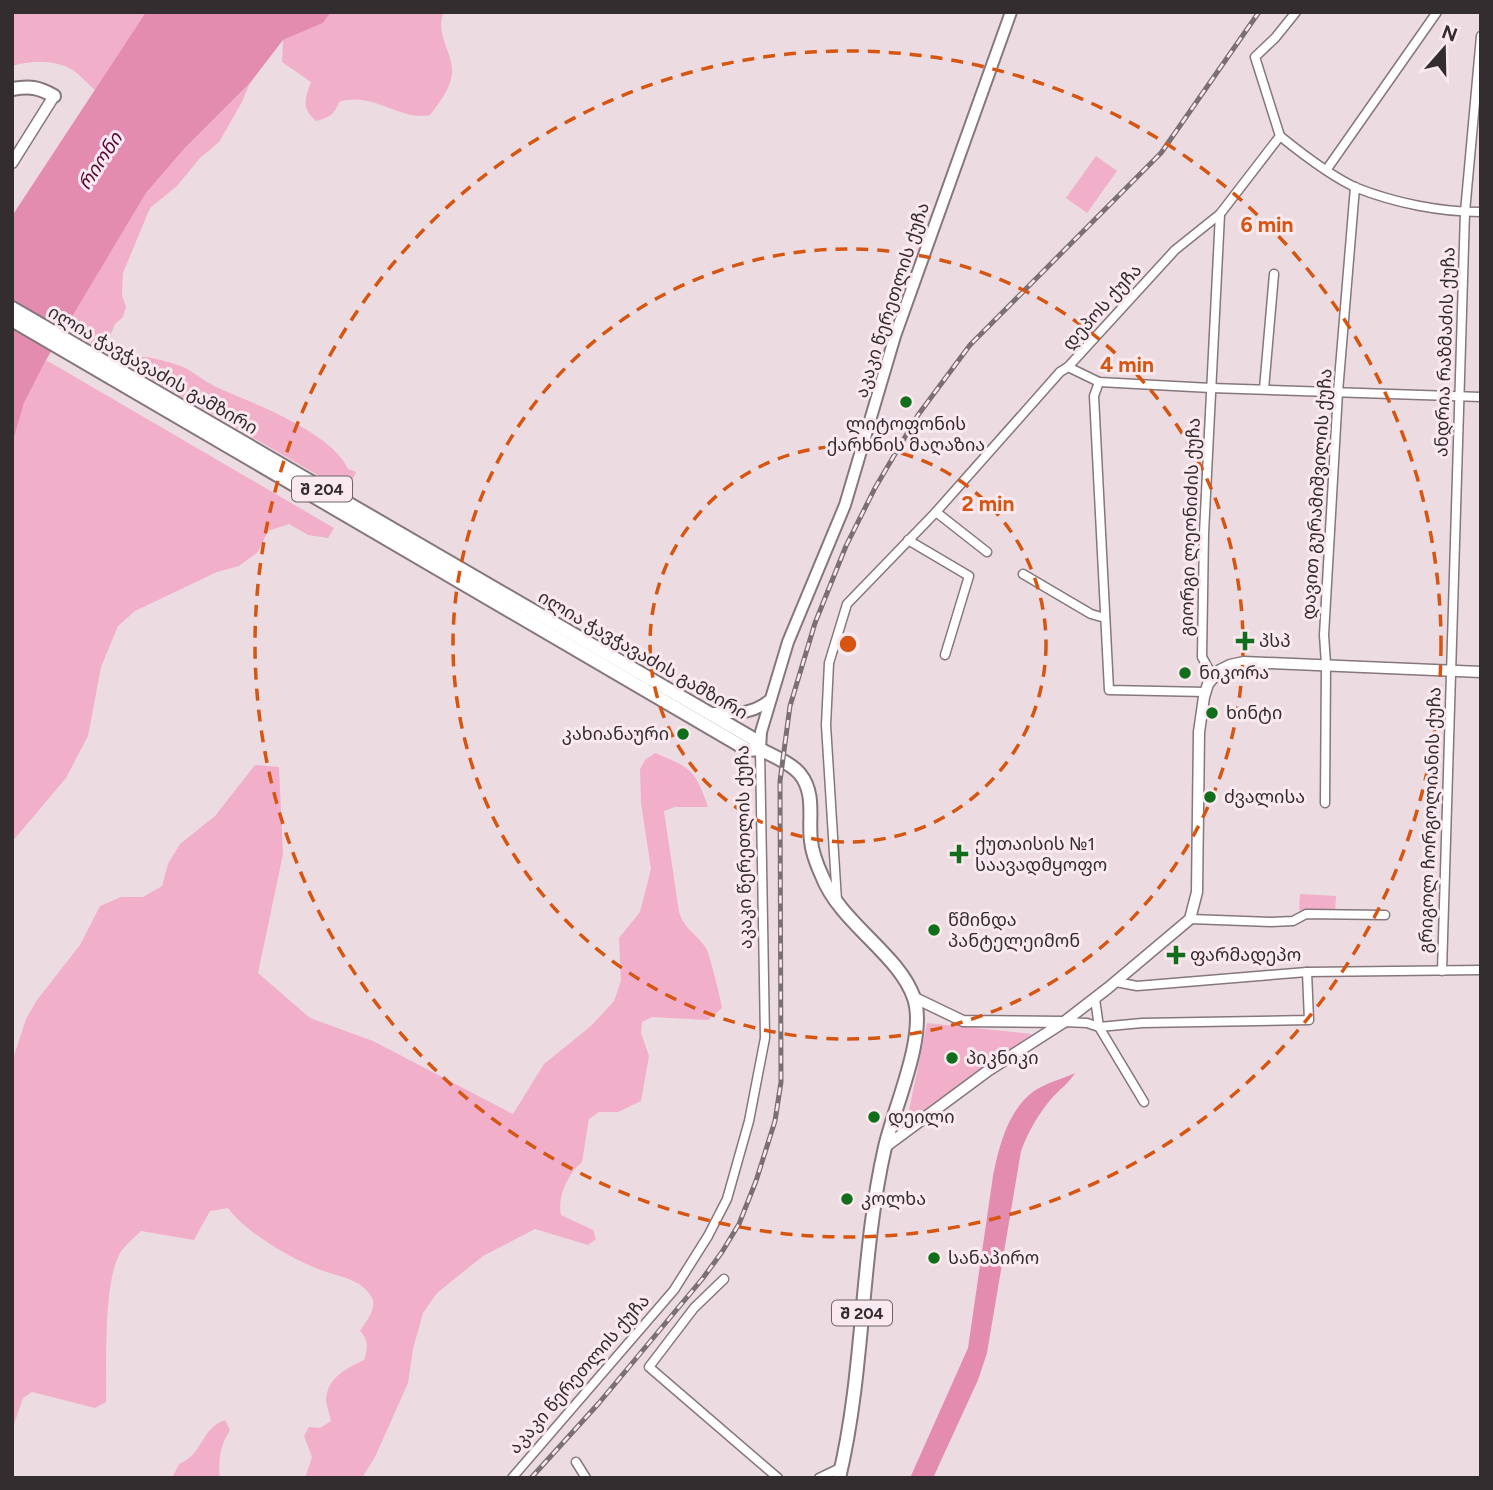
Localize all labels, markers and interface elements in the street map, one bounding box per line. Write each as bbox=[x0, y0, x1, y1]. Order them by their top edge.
north arrow bbox=[1409, 14, 1479, 84]
text: N bbox=[1439, 20, 1460, 47]
water label: რიონი bbox=[73, 127, 128, 194]
street label: აკაკი წერეთლის ქუჩა bbox=[850, 200, 934, 400]
text: 6 min bbox=[1241, 212, 1293, 237]
street label: ანდრია რაზმაძის ქუჩა bbox=[1430, 247, 1460, 457]
street label: დეპოს ქუჩა bbox=[1058, 259, 1146, 355]
street label: ილია ჭავჭავაძის გამზირი bbox=[44, 301, 262, 439]
text: 4 min bbox=[1100, 352, 1154, 377]
street label: დავით გურამიშვილის ქუჩა bbox=[1297, 368, 1337, 620]
marker: ლიტოფონის ქარხნის მაღაზია bbox=[898, 394, 914, 410]
place label: ლიტოფონის ქარხნის მაღაზია bbox=[827, 413, 985, 456]
street label: გიორგი ლეონიძის ქუჩა bbox=[1175, 417, 1205, 637]
road number: შ 204 bbox=[292, 476, 352, 502]
text: 2 min bbox=[962, 491, 1014, 516]
street label: ილია ჭავჭავაძის გამზირი bbox=[534, 586, 752, 724]
place label: პსპ bbox=[1259, 630, 1291, 652]
centre of rings bbox=[836, 632, 860, 656]
marker: პსპ bbox=[1237, 633, 1253, 649]
place label: ნიკორა bbox=[1199, 662, 1269, 684]
marker: ნიკორა bbox=[1177, 665, 1193, 681]
street label: გრიგოლ ჩორგოლიანის ქუჩა bbox=[1414, 686, 1446, 954]
place label: ხინტი bbox=[1226, 702, 1282, 724]
marker: ხინტი bbox=[1204, 705, 1220, 721]
place label: კახიანაური bbox=[562, 723, 669, 745]
marker: კახიანაური bbox=[675, 726, 691, 742]
street label: აკაკი წერეთლის ქუჩა bbox=[731, 745, 757, 949]
place label: ძვალისა bbox=[1224, 786, 1305, 808]
marker: ძვალისა bbox=[1202, 789, 1218, 805]
place label: ქუთაისის №1 საავადმყოფო bbox=[975, 833, 1107, 876]
marker: ქუთაისის №1 საავადმყოფო bbox=[949, 844, 969, 864]
place label: წმინდა პანტელეიმონ bbox=[948, 909, 1080, 952]
marker: წმინდა პანტელეიმონ bbox=[926, 922, 942, 938]
place label: ფარმადეპო bbox=[1190, 944, 1301, 966]
marker: ფარმადეპო bbox=[1168, 947, 1184, 963]
place label: პიკნიკი bbox=[966, 1047, 1039, 1069]
marker: პიკნიკი bbox=[944, 1050, 960, 1066]
place label: დეილი bbox=[888, 1106, 955, 1128]
marker: დეილი bbox=[866, 1109, 882, 1125]
place label: კოლხა bbox=[861, 1188, 926, 1210]
marker: კოლხა bbox=[839, 1191, 855, 1207]
place label: სანაპირო bbox=[948, 1247, 1039, 1269]
marker: სანაპირო bbox=[926, 1250, 942, 1266]
street label: აკაკი წერეთლის ქუჩა bbox=[504, 1290, 654, 1458]
road number: შ 204 bbox=[832, 1301, 892, 1326]

